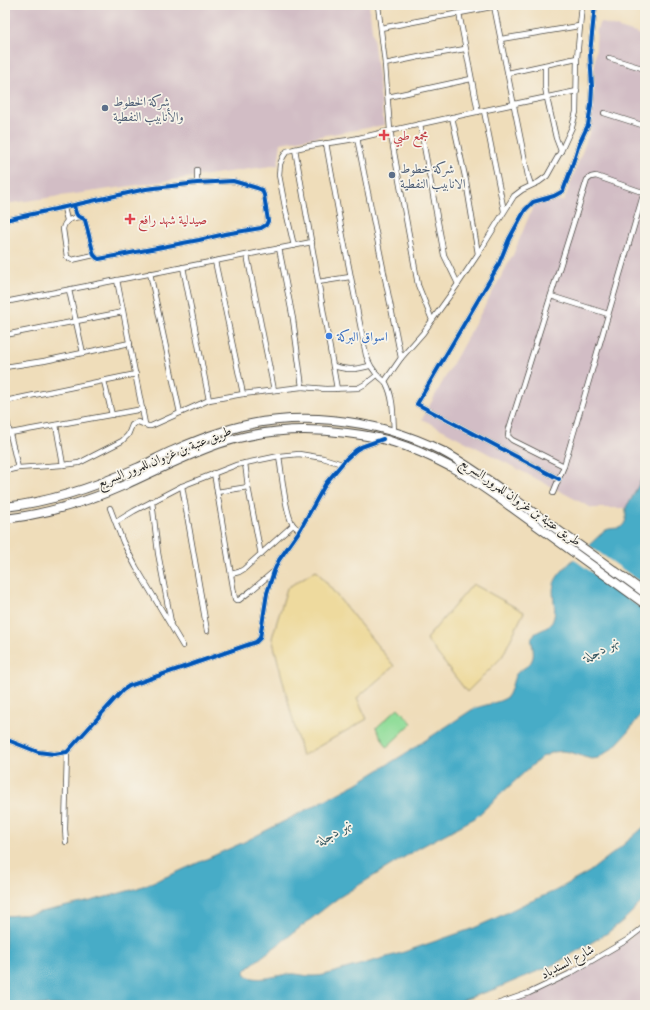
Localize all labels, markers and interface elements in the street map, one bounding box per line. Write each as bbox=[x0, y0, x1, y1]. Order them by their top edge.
place label: شركة الخطوط والأنابيب النفطية bbox=[113, 93, 184, 126]
marker: شركة الخطوط والأنابيب النفطية bbox=[100, 103, 110, 113]
place label: مجمع طبي bbox=[393, 128, 429, 148]
marker: مجمع طبي bbox=[378, 129, 390, 141]
place label: شركة خطوط الانابيب النفطية bbox=[400, 160, 466, 193]
marker: شركة خطوط الانابيب النفطية bbox=[387, 170, 397, 180]
place label: صيدلية شهد رافع bbox=[138, 212, 207, 232]
marker: صيدلية شهد رافع bbox=[125, 214, 135, 224]
place label: اسواق البركة bbox=[336, 328, 388, 345]
marker: اسواق البركة bbox=[324, 331, 334, 341]
street label: طريق عتبة بن غزوان للمرور السريع bbox=[95, 423, 235, 495]
street label: طريق عتبة بن غزوان للمرور السريع bbox=[455, 454, 584, 553]
water label: نهر دجلة bbox=[579, 632, 623, 668]
water label: نهر دجلة bbox=[312, 815, 356, 852]
street label: شارع السندباد bbox=[538, 941, 598, 985]

